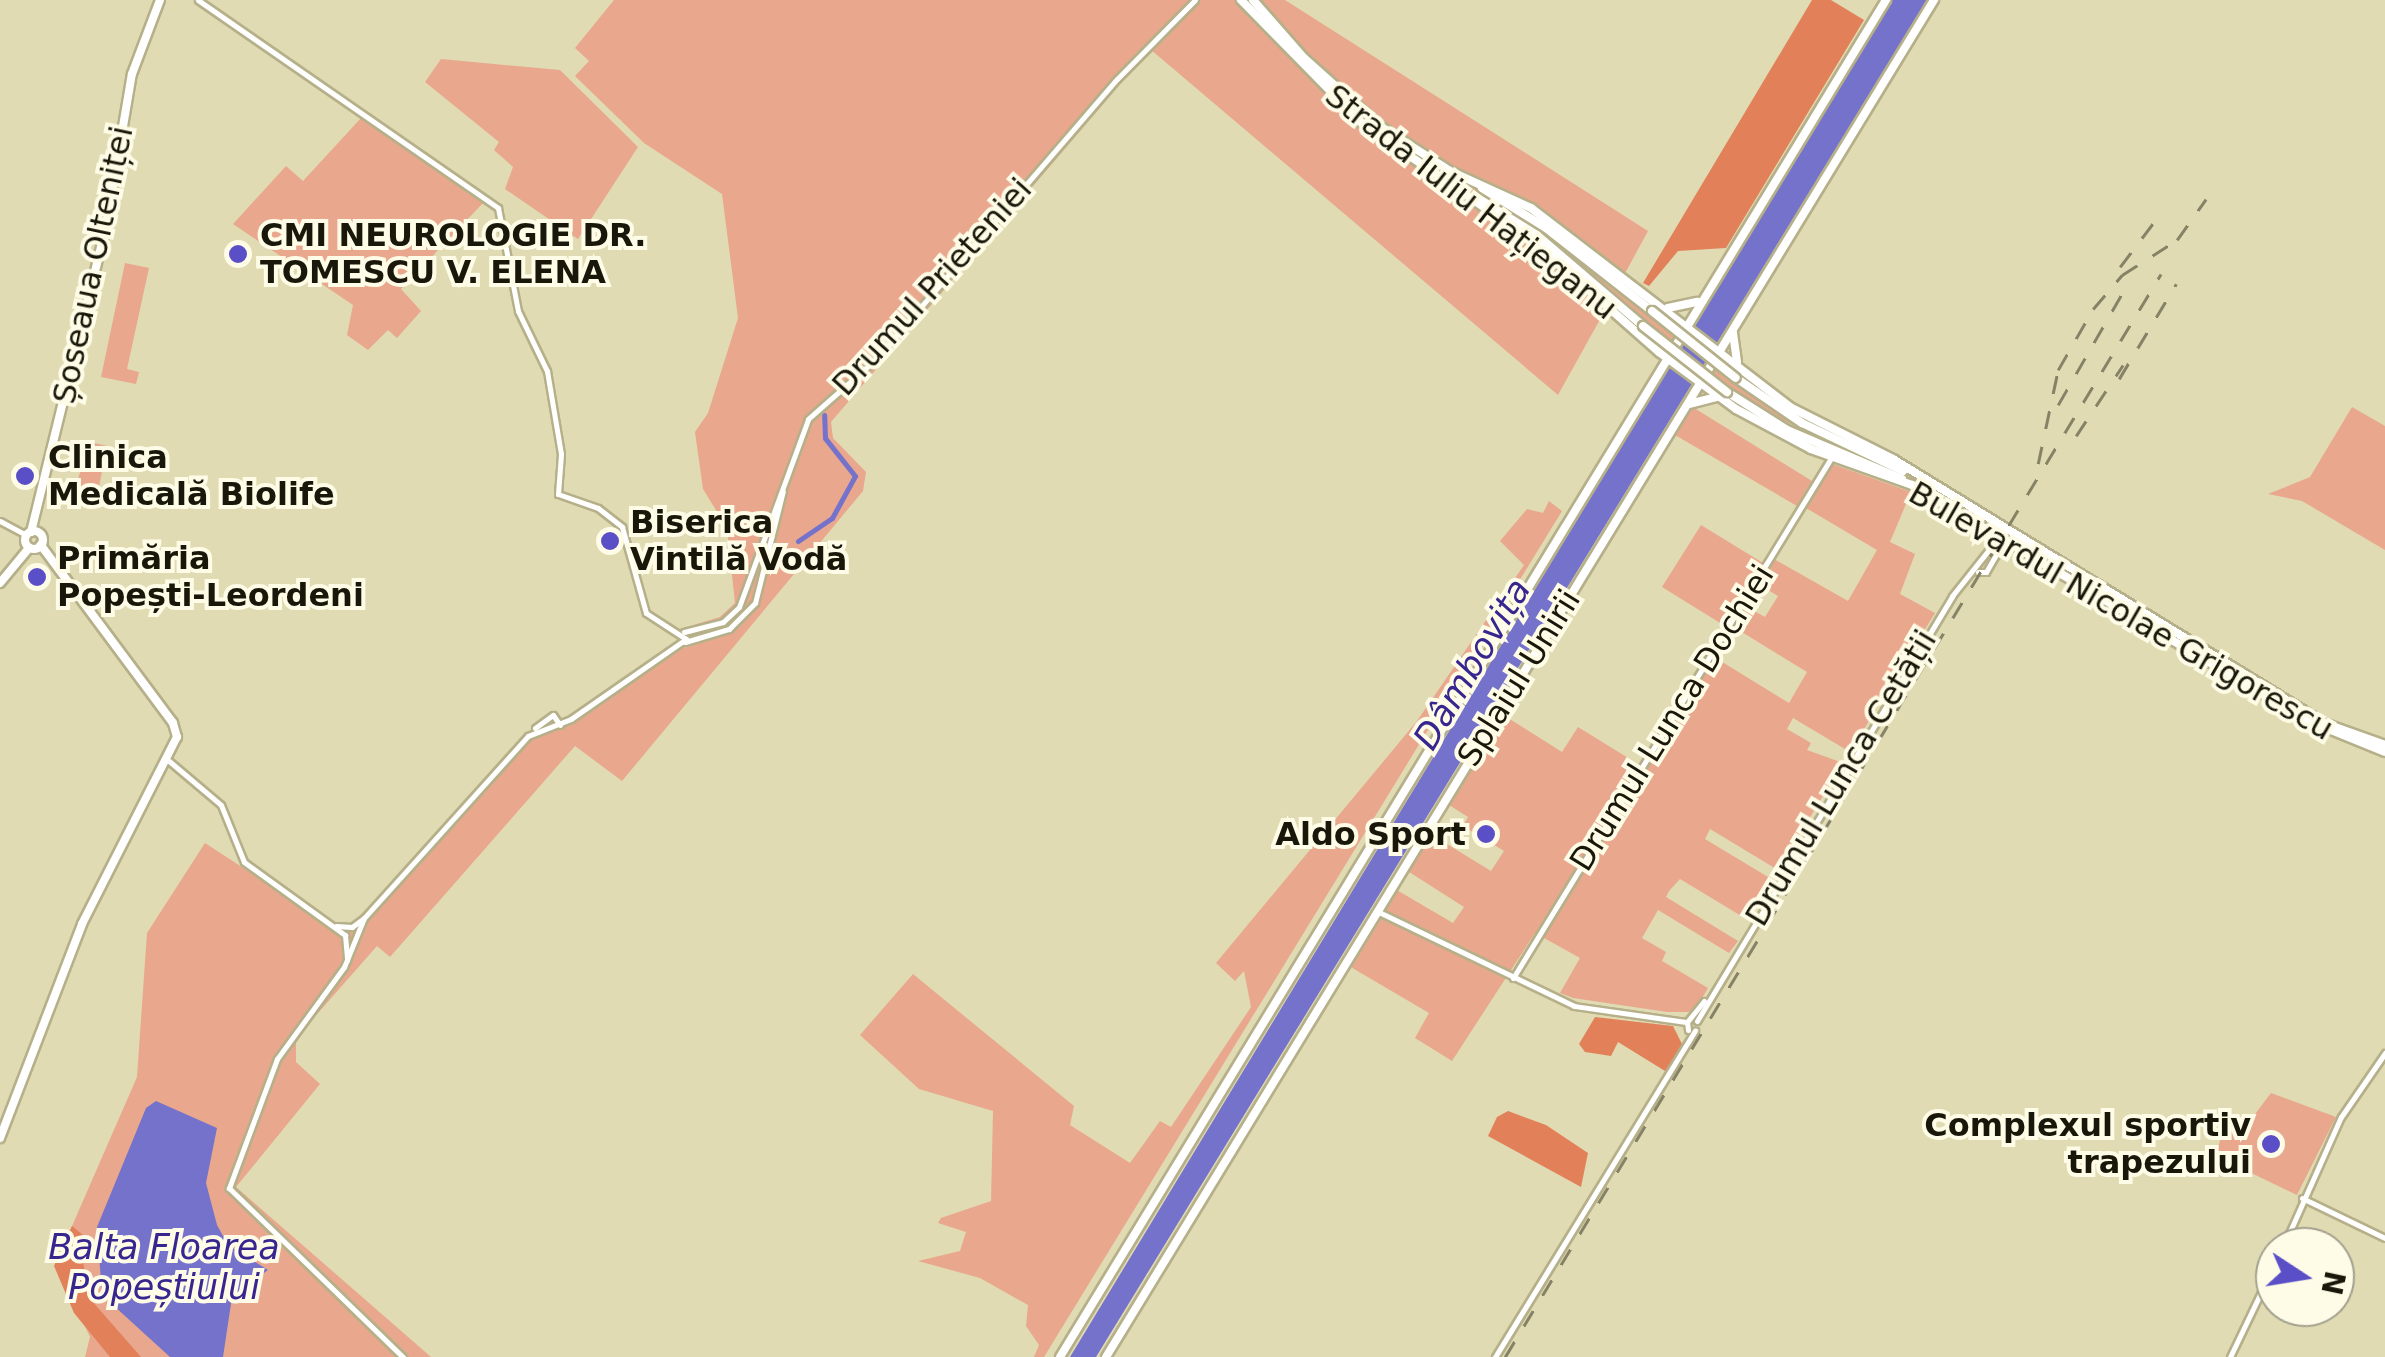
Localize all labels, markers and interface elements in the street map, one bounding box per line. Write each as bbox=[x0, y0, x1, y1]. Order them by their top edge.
street label: Strada Iuliu Hațieganu bbox=[1318, 76, 1624, 328]
street label: Șoseaua Olteniței bbox=[45, 123, 141, 407]
street label: Drumul Prieteniei bbox=[824, 170, 1040, 404]
place label: CMI NEUROLOGIE DR. TOMESCU V. ELENA bbox=[260, 217, 646, 292]
marker: CMI NEUROLOGIE DR. TOMESCU V. ELENA bbox=[225, 241, 251, 267]
place label: Clinica Medicală Biolife bbox=[48, 439, 335, 514]
marker: Clinica Medicală Biolife bbox=[12, 463, 38, 489]
street label: Bulevardul Nicolae Grigorescu bbox=[1902, 474, 2340, 748]
place label: Biserica Vintilă Vodă bbox=[630, 504, 847, 579]
marker: Biserica Vintilă Vodă bbox=[599, 530, 621, 552]
place label: Primăria Popești-Leordeni bbox=[57, 540, 364, 615]
street label: Drumul Lunca Dochiei bbox=[1562, 558, 1782, 878]
marker: Primăria Popești-Leordeni bbox=[26, 566, 48, 588]
water label: Dâmbovița bbox=[1405, 571, 1539, 757]
street label: Splaiul Unirii bbox=[1449, 583, 1589, 773]
street label: Drumul Lunca Cetății bbox=[1737, 623, 1945, 933]
place label: Aldo Sport bbox=[1275, 815, 1466, 853]
marker: Aldo Sport bbox=[1475, 823, 1497, 845]
place label: Complexul sportiv trapezului bbox=[1924, 1107, 2251, 1182]
marker: Complexul sportiv trapezului bbox=[2260, 1133, 2282, 1155]
water label: Balta Floarea Popeștiului bbox=[48, 1226, 280, 1308]
north arrow bbox=[2255, 1227, 2355, 1327]
text: N bbox=[2314, 1268, 2351, 1298]

